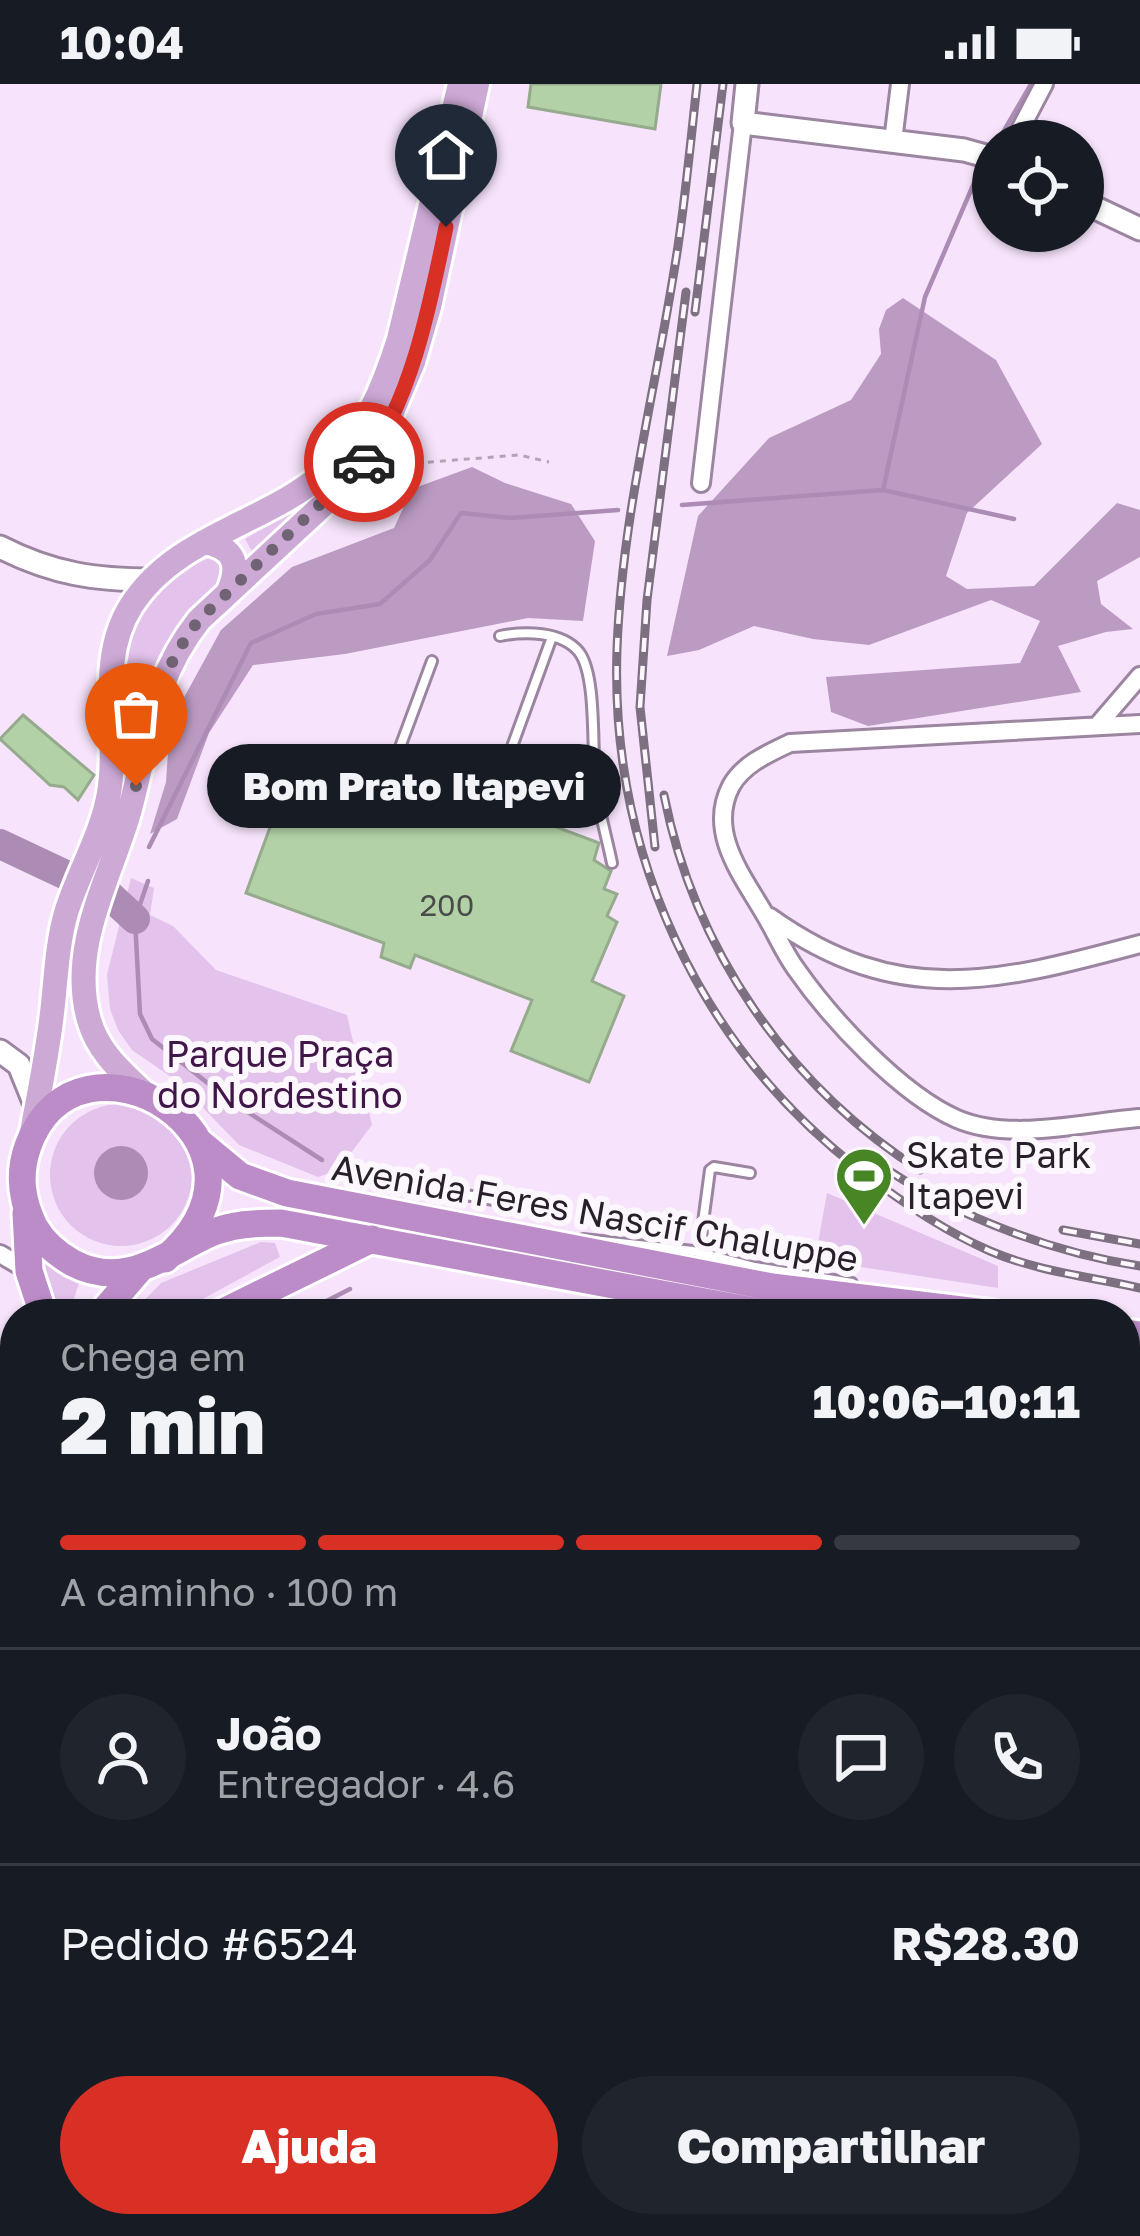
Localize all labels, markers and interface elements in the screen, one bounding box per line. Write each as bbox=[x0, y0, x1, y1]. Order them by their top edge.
text: 10:04 bbox=[60, 15, 184, 69]
pin bbox=[395, 104, 497, 227]
map controls bbox=[972, 120, 1104, 252]
button: locate bbox=[972, 120, 1104, 252]
icon: home bbox=[413, 122, 479, 188]
courier bbox=[304, 402, 424, 522]
icon: car bbox=[331, 429, 397, 495]
pin bbox=[85, 663, 187, 786]
icon: bag bbox=[103, 681, 169, 747]
callout: Bom Prato Itapevi bbox=[208, 744, 622, 828]
text: Bom Prato Itapevi bbox=[243, 762, 585, 809]
house number: 200 bbox=[420, 887, 474, 923]
park label: Parque Praça do Nordestino bbox=[157, 1032, 403, 1116]
place label: Skate Park Itapevi bbox=[906, 1133, 1091, 1217]
street label: Avenida Feres Nascif Chaluppe bbox=[329, 1145, 862, 1280]
sports icon: Skate Park Itapevi bbox=[833, 1145, 895, 1227]
text: Chega em bbox=[60, 1333, 246, 1380]
text: 10:06–10:11 bbox=[813, 1374, 1080, 1428]
text: 2 min bbox=[60, 1378, 265, 1471]
text: A caminho · 100 m bbox=[60, 1568, 398, 1615]
button: person bbox=[60, 1694, 186, 1820]
button: chat bbox=[798, 1694, 924, 1820]
button: phone bbox=[954, 1694, 1080, 1820]
text: João bbox=[216, 1706, 322, 1760]
text: Entregador · 4.6 bbox=[216, 1760, 515, 1807]
text: Pedido #6524 bbox=[60, 1916, 358, 1970]
text: R$28.30 bbox=[891, 1916, 1080, 1970]
button: Ajuda bbox=[60, 2076, 558, 2214]
button: Compartilhar bbox=[582, 2076, 1080, 2214]

